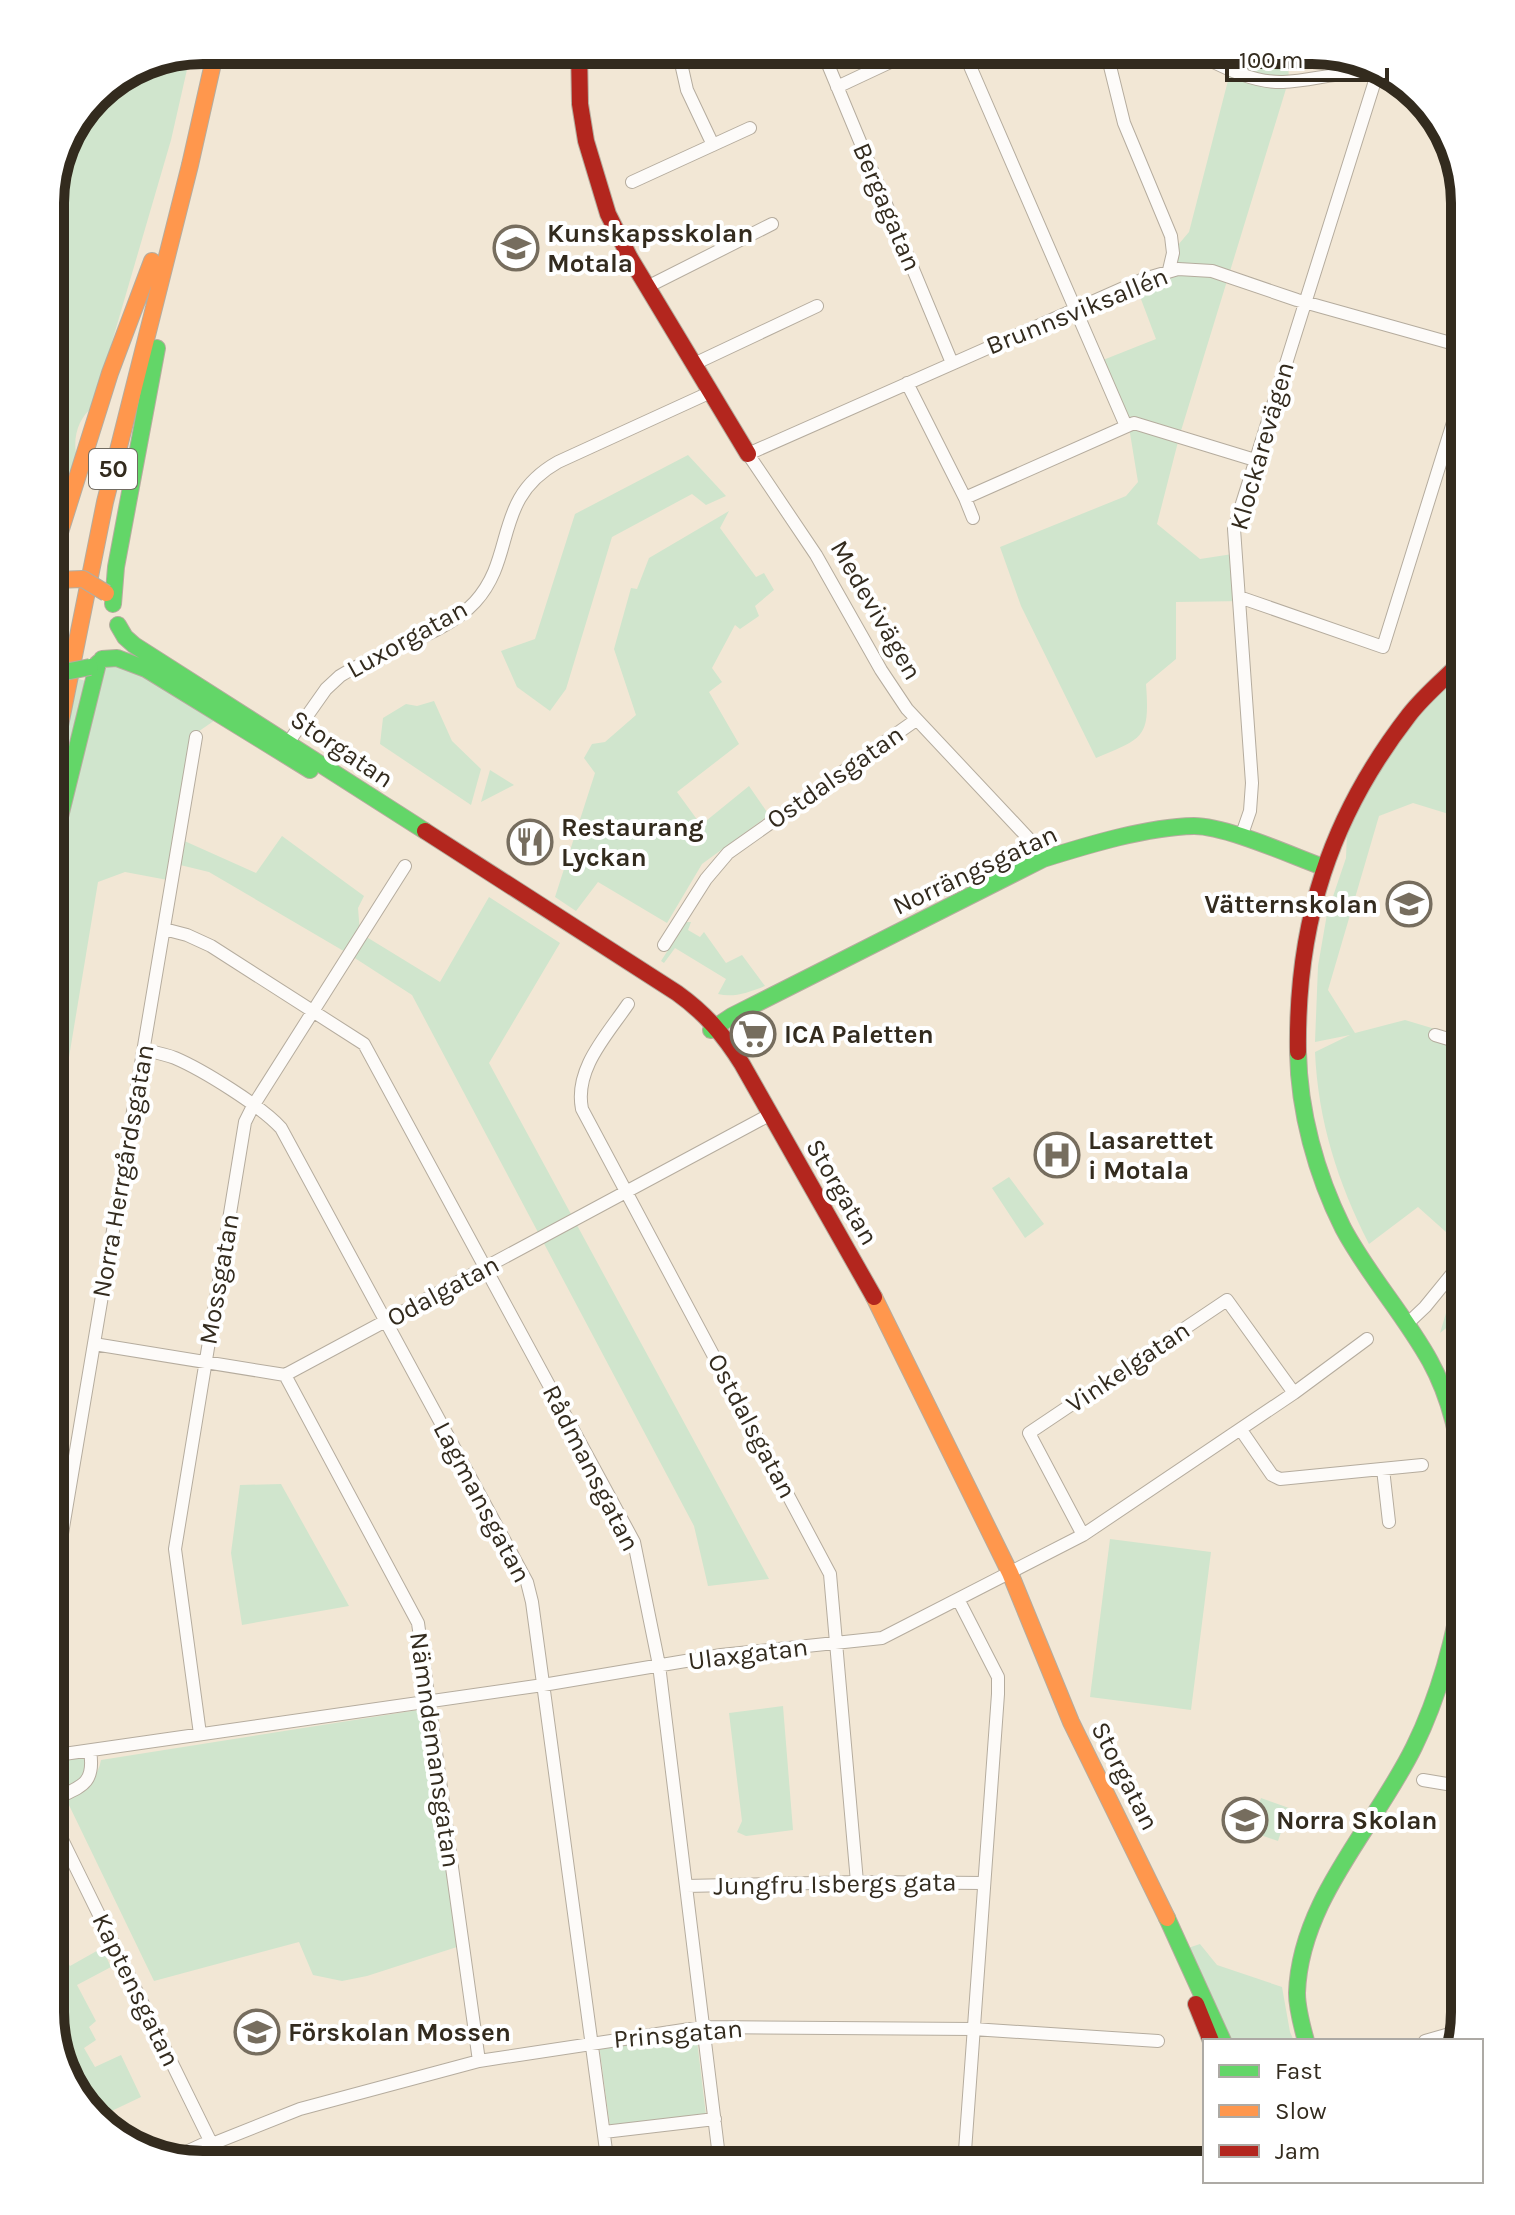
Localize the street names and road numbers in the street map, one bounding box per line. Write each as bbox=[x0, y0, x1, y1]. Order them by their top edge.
street label: Bergagatan bbox=[846, 138, 928, 276]
street label: Brunnsviksallén bbox=[982, 260, 1172, 362]
street label: Klockarevägen bbox=[1223, 358, 1301, 534]
road number: 50 bbox=[89, 449, 137, 489]
street label: Medevivägen bbox=[824, 535, 928, 685]
street label: Luxorgatan bbox=[341, 593, 473, 685]
street label: Storgatan bbox=[285, 703, 399, 795]
street label: Ostdalsgatan bbox=[761, 719, 909, 835]
street label: Norrängsgatan bbox=[888, 818, 1062, 922]
street label: Norra Herrgårdsgatan bbox=[85, 1042, 161, 1300]
street label: Storgatan bbox=[799, 1133, 885, 1251]
street label: Mossgatan bbox=[192, 1211, 246, 1347]
street label: Odalgatan bbox=[382, 1249, 504, 1333]
street label: Vinkelgatan bbox=[1060, 1314, 1196, 1420]
street label: Ostdalsgatan bbox=[701, 1348, 803, 1504]
street label: Rådmansgatan bbox=[536, 1380, 646, 1556]
street label: Lagmansgatan bbox=[427, 1416, 537, 1588]
street label: Nämndemansgatan bbox=[403, 1630, 467, 1870]
street label: Ulaxgatan bbox=[686, 1631, 810, 1677]
street label: Storgatan bbox=[1085, 1717, 1165, 1835]
street label: Jungfru Isbergs gata bbox=[713, 1866, 957, 1902]
street label: Kaptensgatan bbox=[86, 1908, 186, 2072]
street label: Prinsgatan bbox=[612, 2013, 744, 2055]

